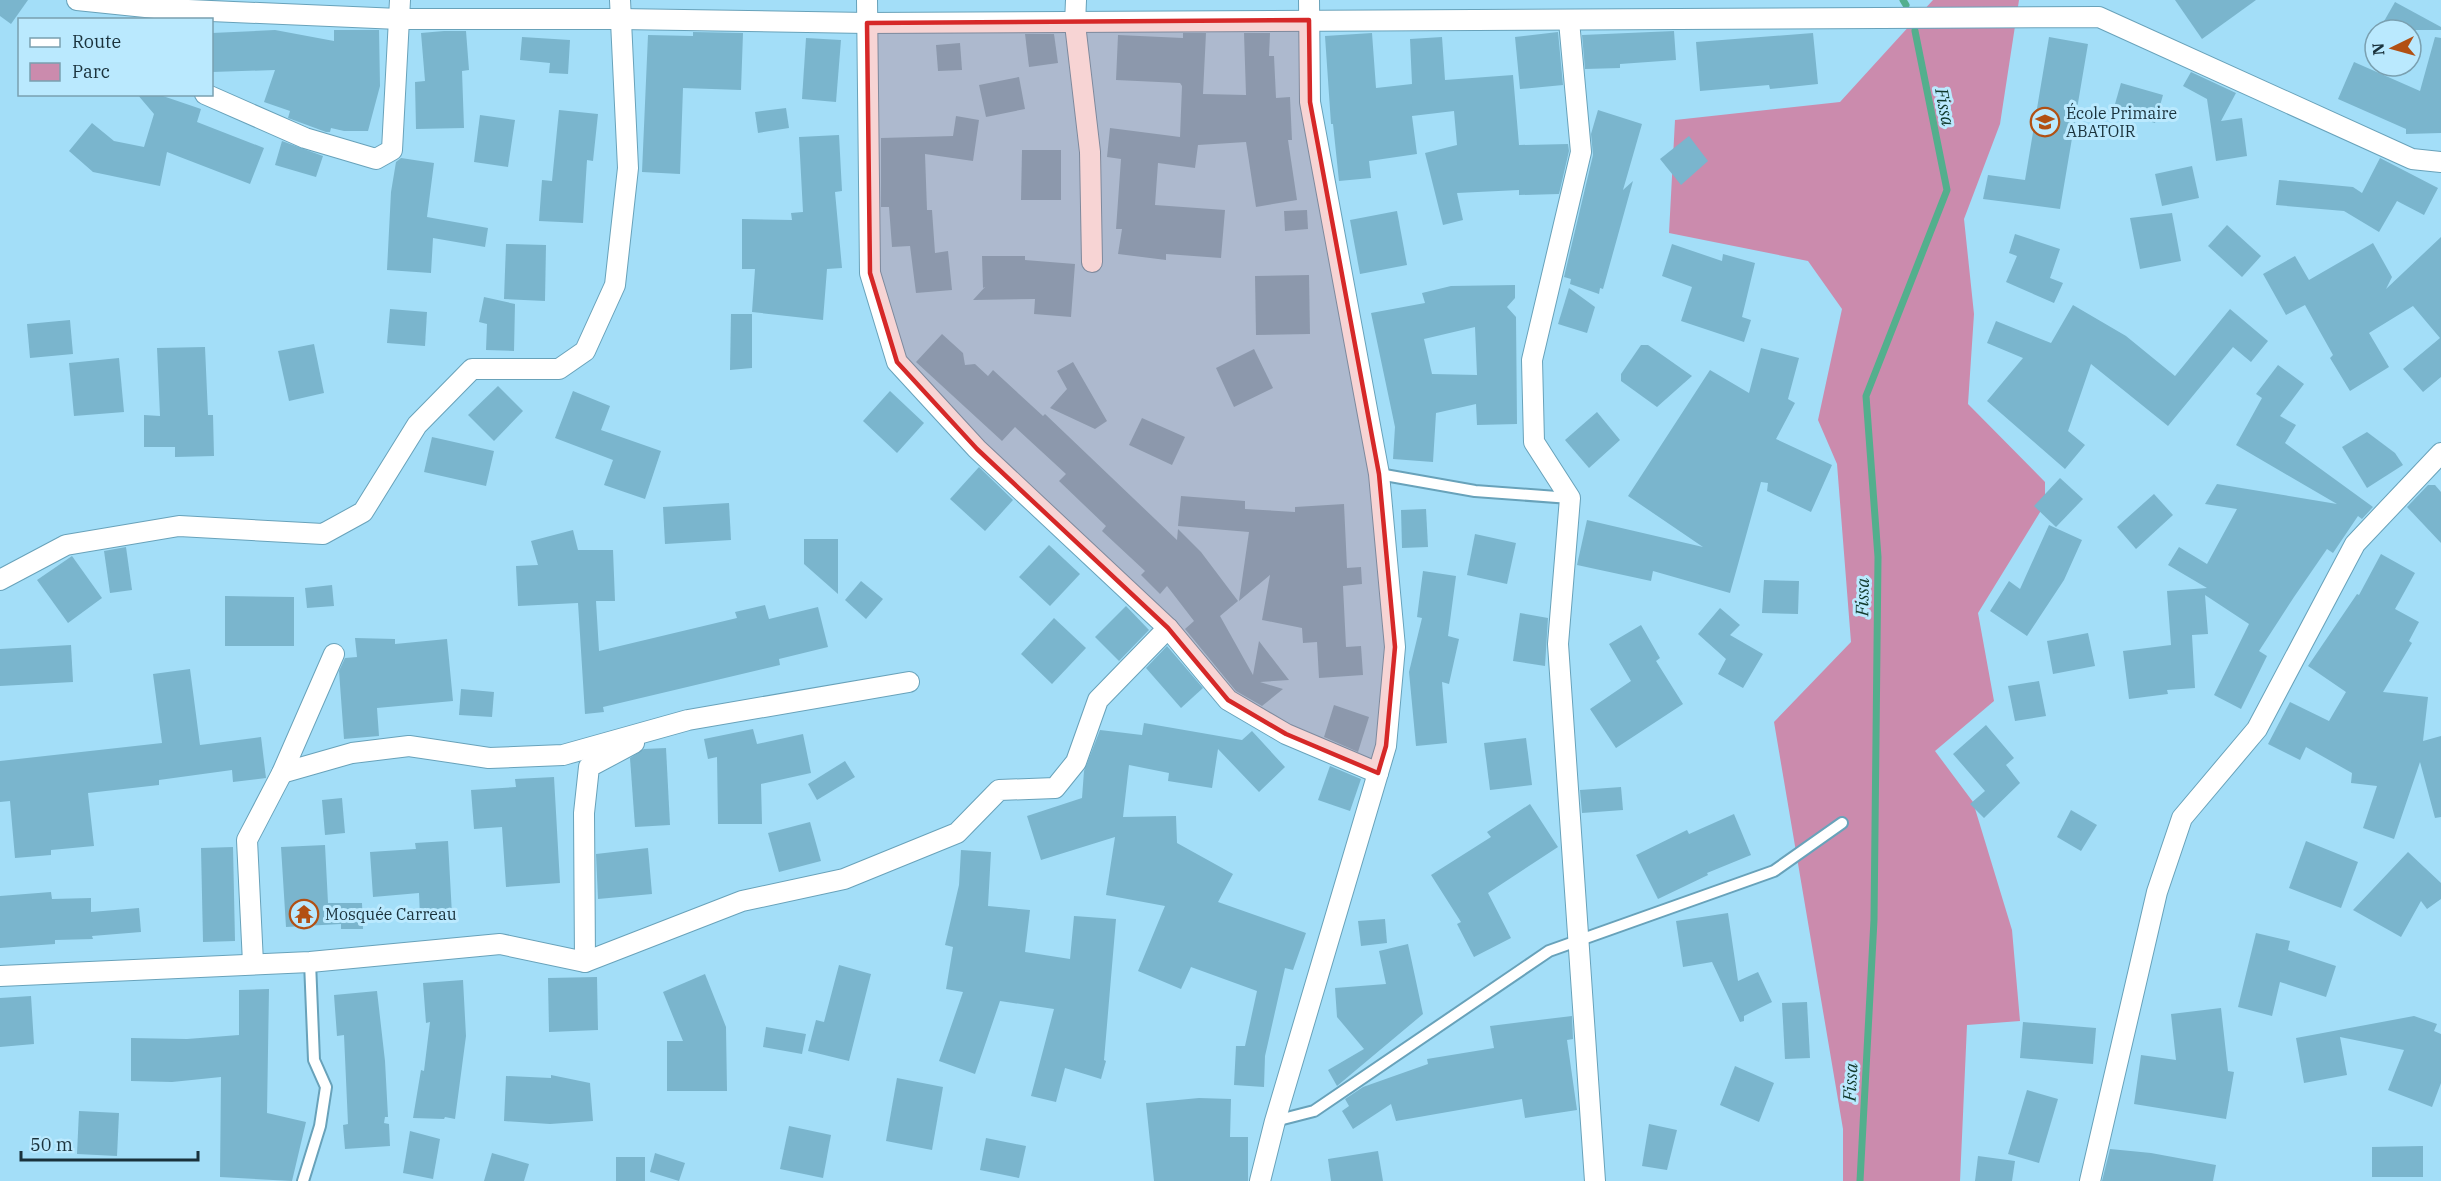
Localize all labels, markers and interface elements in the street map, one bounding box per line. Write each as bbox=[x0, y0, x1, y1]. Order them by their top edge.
legend bbox=[18, 18, 213, 96]
north arrow bbox=[2363, 18, 2423, 78]
text: Route bbox=[72, 30, 121, 53]
text: N bbox=[2368, 42, 2389, 56]
text: Parc bbox=[72, 60, 110, 83]
water label: Fissa bbox=[1930, 85, 1960, 128]
place label: École Primaire ABATOIR bbox=[2066, 102, 2177, 141]
school or university icon: École Primaire ABATOIR bbox=[2029, 106, 2061, 138]
water label: Fissa bbox=[1850, 578, 1874, 617]
temple icon: Mosquée Carreau bbox=[288, 898, 320, 930]
place label: Mosquée Carreau bbox=[325, 904, 457, 924]
water label: Fissa bbox=[1837, 1062, 1862, 1103]
scale bar bbox=[21, 1124, 198, 1162]
text: 50 m bbox=[30, 1133, 73, 1156]

